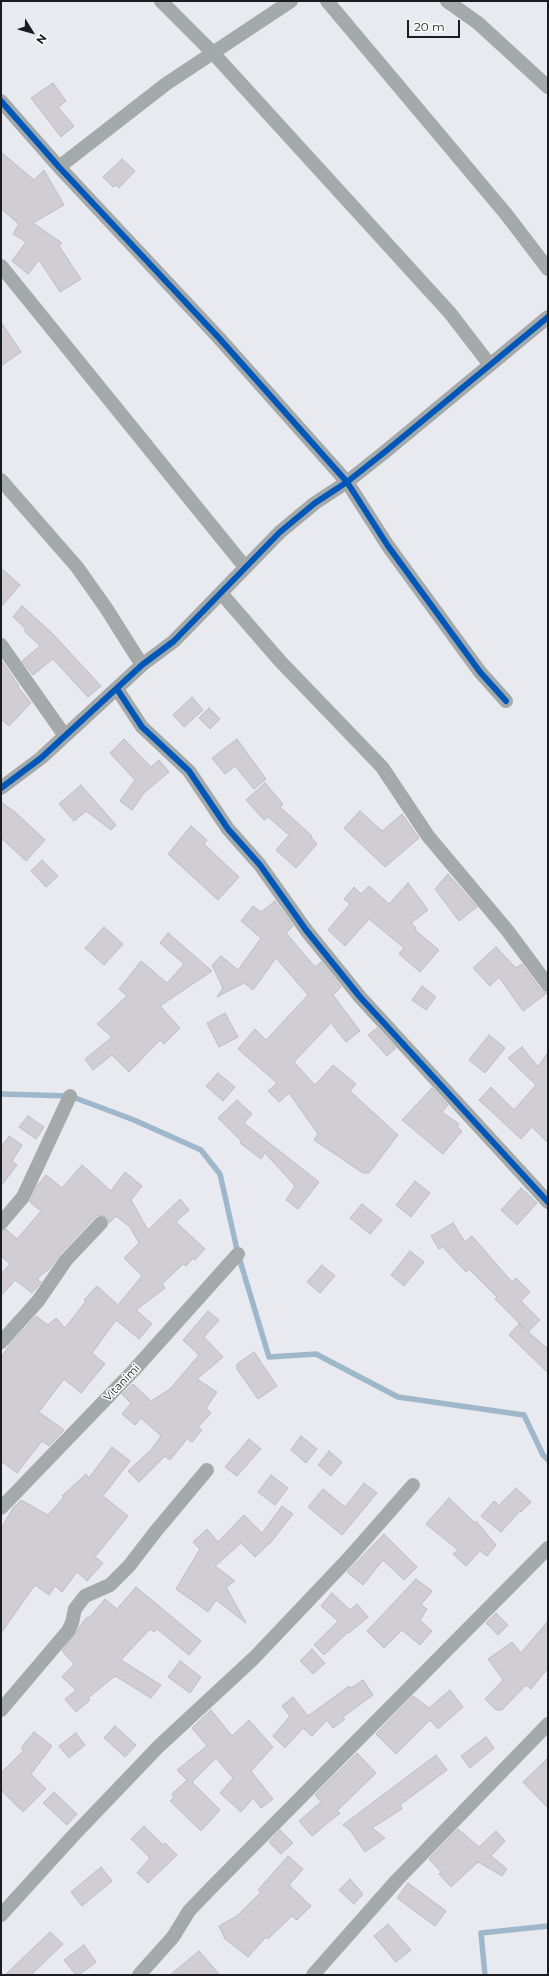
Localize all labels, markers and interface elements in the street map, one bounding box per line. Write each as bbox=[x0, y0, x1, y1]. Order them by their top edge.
north arrow bbox=[12, 12, 52, 52]
scale bar bbox=[409, 12, 462, 38]
text: 20 m bbox=[414, 19, 445, 34]
text: N bbox=[33, 31, 50, 47]
street label: Vitanimi bbox=[101, 1362, 143, 1404]

